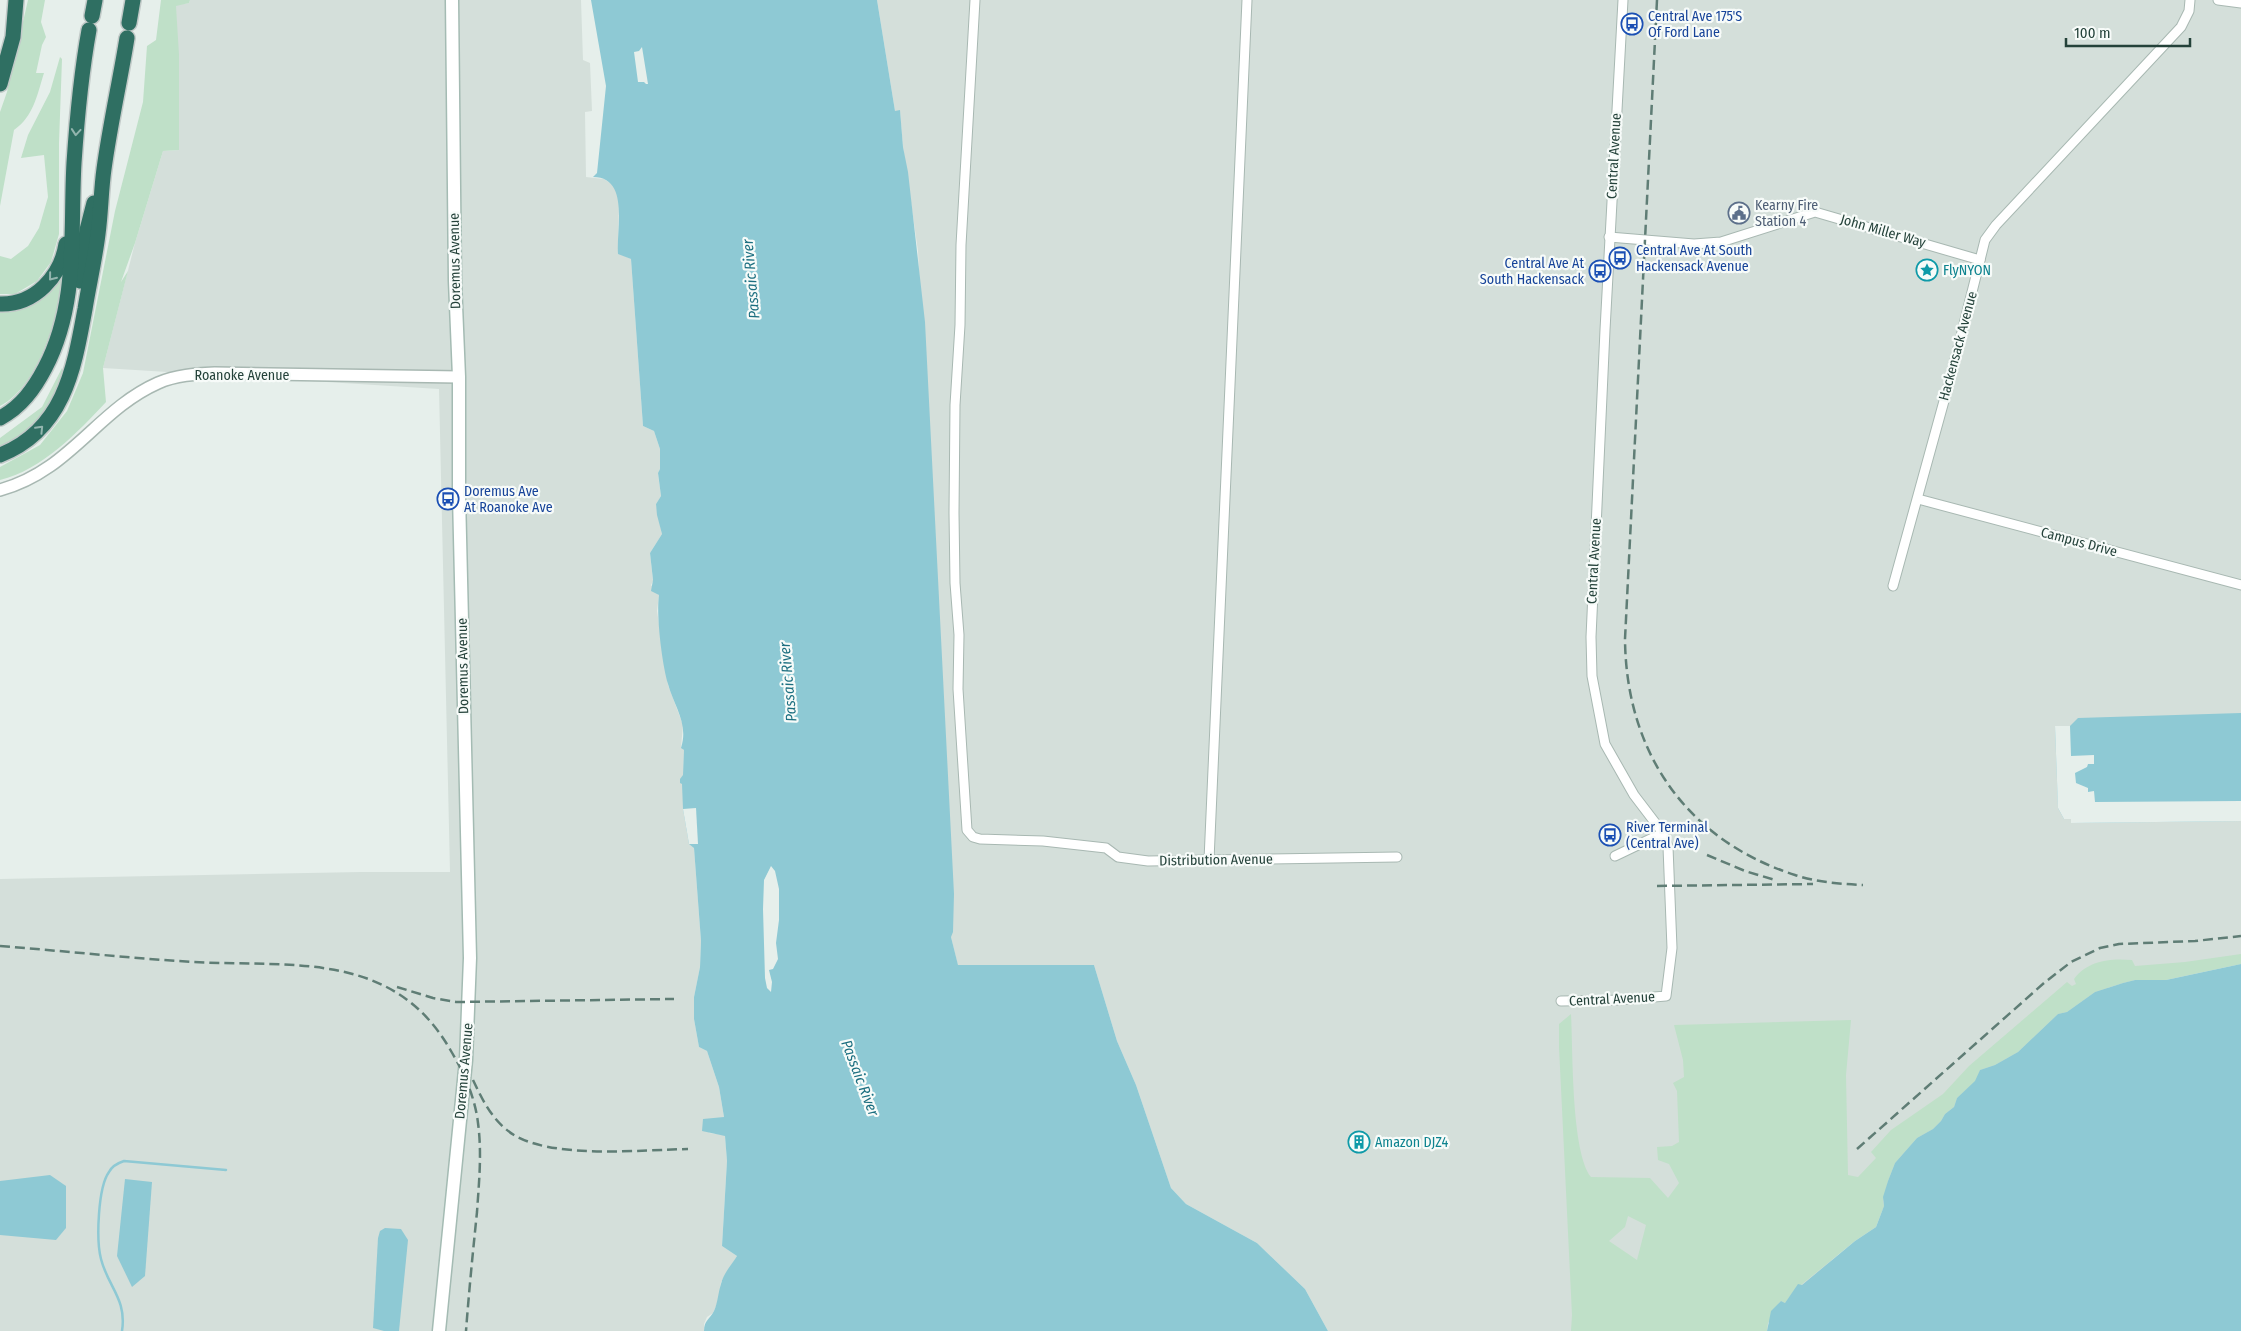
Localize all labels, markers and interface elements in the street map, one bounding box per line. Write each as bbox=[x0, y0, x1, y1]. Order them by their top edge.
place label: Central Ave 175'S Of Ford Lane bbox=[1648, 8, 1742, 41]
bus stop icon: Central Ave 175'S Of Ford Lane bbox=[1620, 12, 1644, 36]
scale bar bbox=[2066, 15, 2190, 47]
text: 100 m bbox=[2074, 24, 2111, 42]
street label: Central Avenue bbox=[1603, 113, 1625, 199]
one-way arrow bbox=[71, 129, 82, 137]
place label: Kearny Fire Station 4 bbox=[1755, 197, 1818, 230]
public building icon: Kearny Fire Station 4 bbox=[1727, 201, 1751, 225]
street label: John Miller Way bbox=[1838, 211, 1928, 252]
street label: Doremus Avenue bbox=[446, 213, 464, 309]
water label: Passaic River bbox=[738, 238, 763, 320]
place label: Central Ave At South Hackensack Avenue bbox=[1636, 242, 1752, 275]
bus stop icon: Central Ave At South Hackensack Avenue bbox=[1608, 246, 1632, 270]
place label: Central Ave At South Hackensack bbox=[1480, 255, 1584, 288]
place icon: FlyNYON bbox=[1915, 258, 1939, 282]
bus stop icon: Central Ave At South Hackensack bbox=[1588, 259, 1612, 283]
place label: FlyNYON bbox=[1943, 262, 1991, 279]
one-way arrow bbox=[49, 272, 58, 281]
street label: Hackensack Avenue bbox=[1935, 289, 1981, 403]
street label: Roanoke Avenue bbox=[195, 367, 290, 384]
one-way arrow bbox=[34, 425, 43, 434]
place label: Doremus Ave At Roanoke Ave bbox=[464, 483, 553, 516]
bus stop icon: Doremus Ave At Roanoke Ave bbox=[436, 487, 460, 511]
street label: Central Avenue bbox=[1583, 518, 1605, 604]
street label: Campus Drive bbox=[2039, 524, 2119, 560]
street label: Doremus Avenue bbox=[454, 618, 472, 714]
water label: Passaic River bbox=[775, 641, 800, 723]
place label: River Terminal (Central Ave) bbox=[1626, 819, 1708, 852]
bus stop icon: River Terminal (Central Ave) bbox=[1598, 823, 1622, 847]
street label: Distribution Avenue bbox=[1159, 851, 1273, 869]
street label: Central Avenue bbox=[1569, 988, 1655, 1010]
street label: Doremus Avenue bbox=[451, 1022, 477, 1120]
water label: Passaic River bbox=[837, 1038, 883, 1119]
building icon: Amazon DJZ4 bbox=[1347, 1130, 1371, 1154]
place label: Amazon DJZ4 bbox=[1375, 1134, 1448, 1151]

